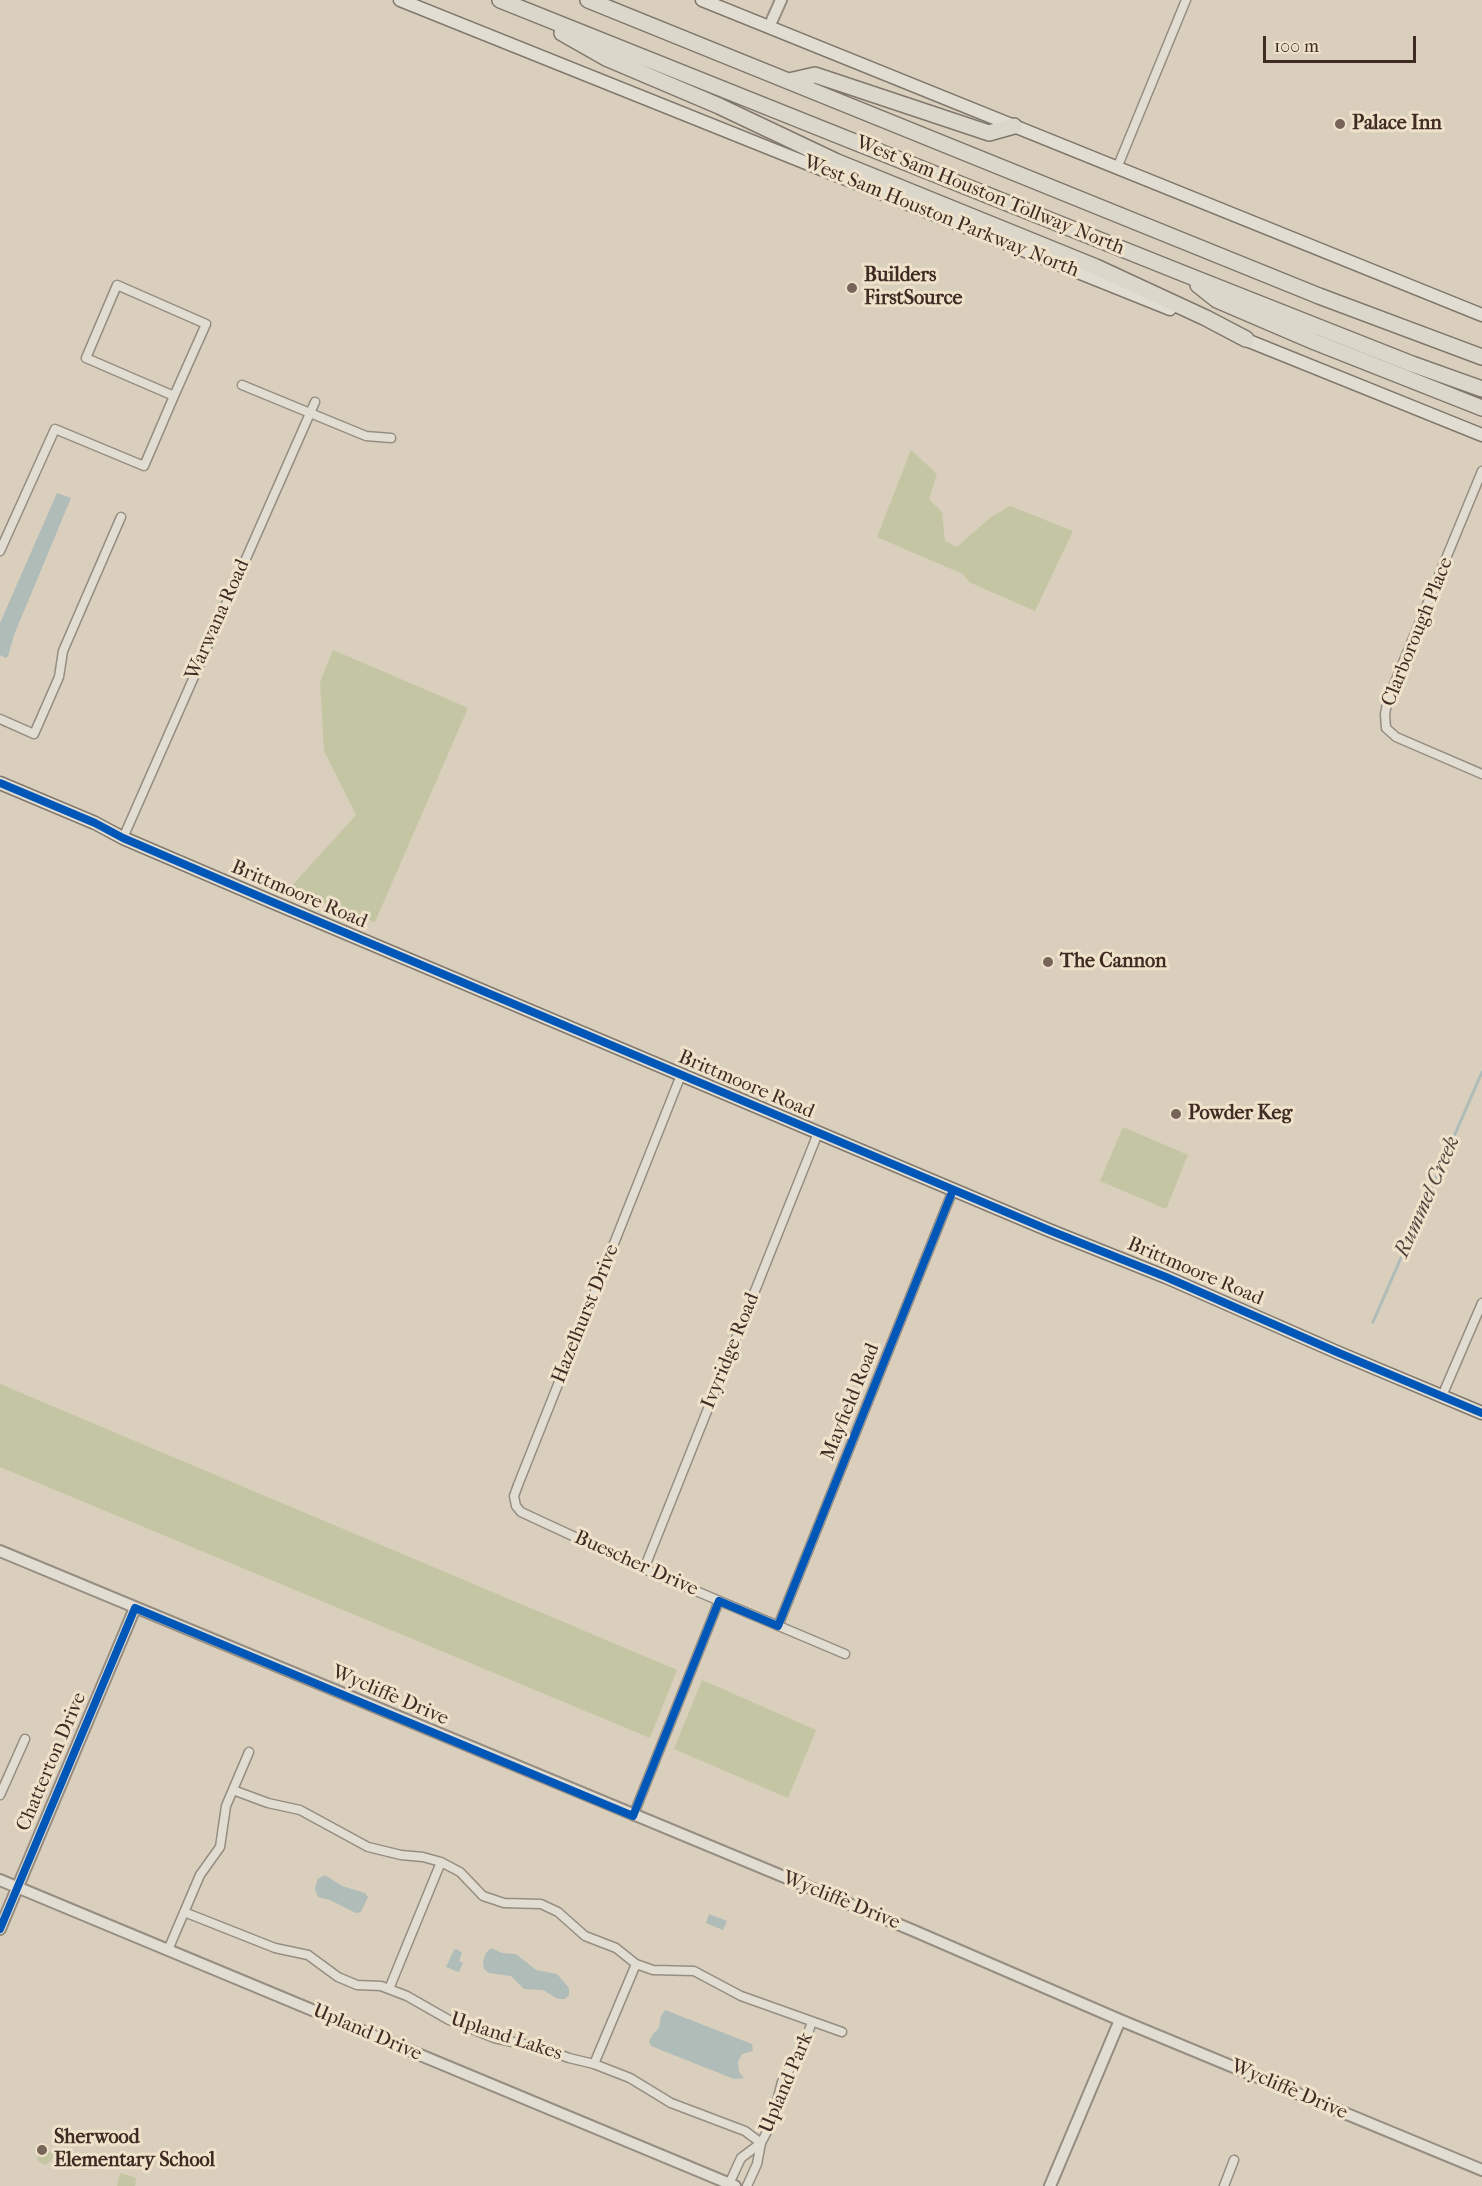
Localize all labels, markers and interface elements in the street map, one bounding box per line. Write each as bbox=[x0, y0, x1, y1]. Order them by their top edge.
scale bar bbox=[1266, 24, 1419, 62]
text: 100 m bbox=[1274, 36, 1319, 57]
place label: Palace Inn bbox=[1352, 112, 1442, 136]
marker: Palace Inn bbox=[1333, 117, 1347, 131]
street label: West Sam Houston Tollway North bbox=[852, 131, 1128, 261]
street label: West Sam Houston Parkway North bbox=[800, 151, 1082, 283]
place label: Builders FirstSource bbox=[864, 264, 962, 311]
marker: Builders FirstSource bbox=[845, 281, 859, 295]
street label: Clarborough Place bbox=[1377, 554, 1459, 710]
street label: Warwana Road bbox=[181, 556, 255, 684]
street label: Brittmoore Road bbox=[227, 856, 371, 934]
place label: The Cannon bbox=[1060, 950, 1167, 974]
marker: The Cannon bbox=[1041, 955, 1055, 969]
street label: Brittmoore Road bbox=[674, 1046, 818, 1124]
place label: Powder Keg bbox=[1188, 1102, 1292, 1126]
marker: Powder Keg bbox=[1169, 1107, 1183, 1121]
water label: Rummel Creek bbox=[1390, 1133, 1466, 1261]
street label: Brittmoore Road bbox=[1123, 1233, 1267, 1311]
street label: Hazelhurst Drive bbox=[547, 1241, 625, 1387]
street label: Ivyridge Road bbox=[697, 1290, 765, 1412]
street label: Mayfield Road bbox=[817, 1340, 885, 1464]
street label: Buescher Drive bbox=[570, 1526, 702, 1602]
street label: Wycliffe Drive bbox=[328, 1661, 452, 1731]
street label: Chatterton Drive bbox=[12, 1689, 92, 1835]
street label: Wycliffe Drive bbox=[779, 1867, 903, 1935]
street label: Upland Drive bbox=[309, 1999, 425, 2067]
street label: Upland Lakes bbox=[447, 2008, 565, 2066]
street label: Upland Park bbox=[755, 2029, 819, 2137]
street label: Wycliffe Drive bbox=[1227, 2055, 1351, 2125]
place label: Sherwood Elementary School bbox=[54, 2126, 215, 2173]
marker: Sherwood Elementary School bbox=[35, 2143, 49, 2157]

